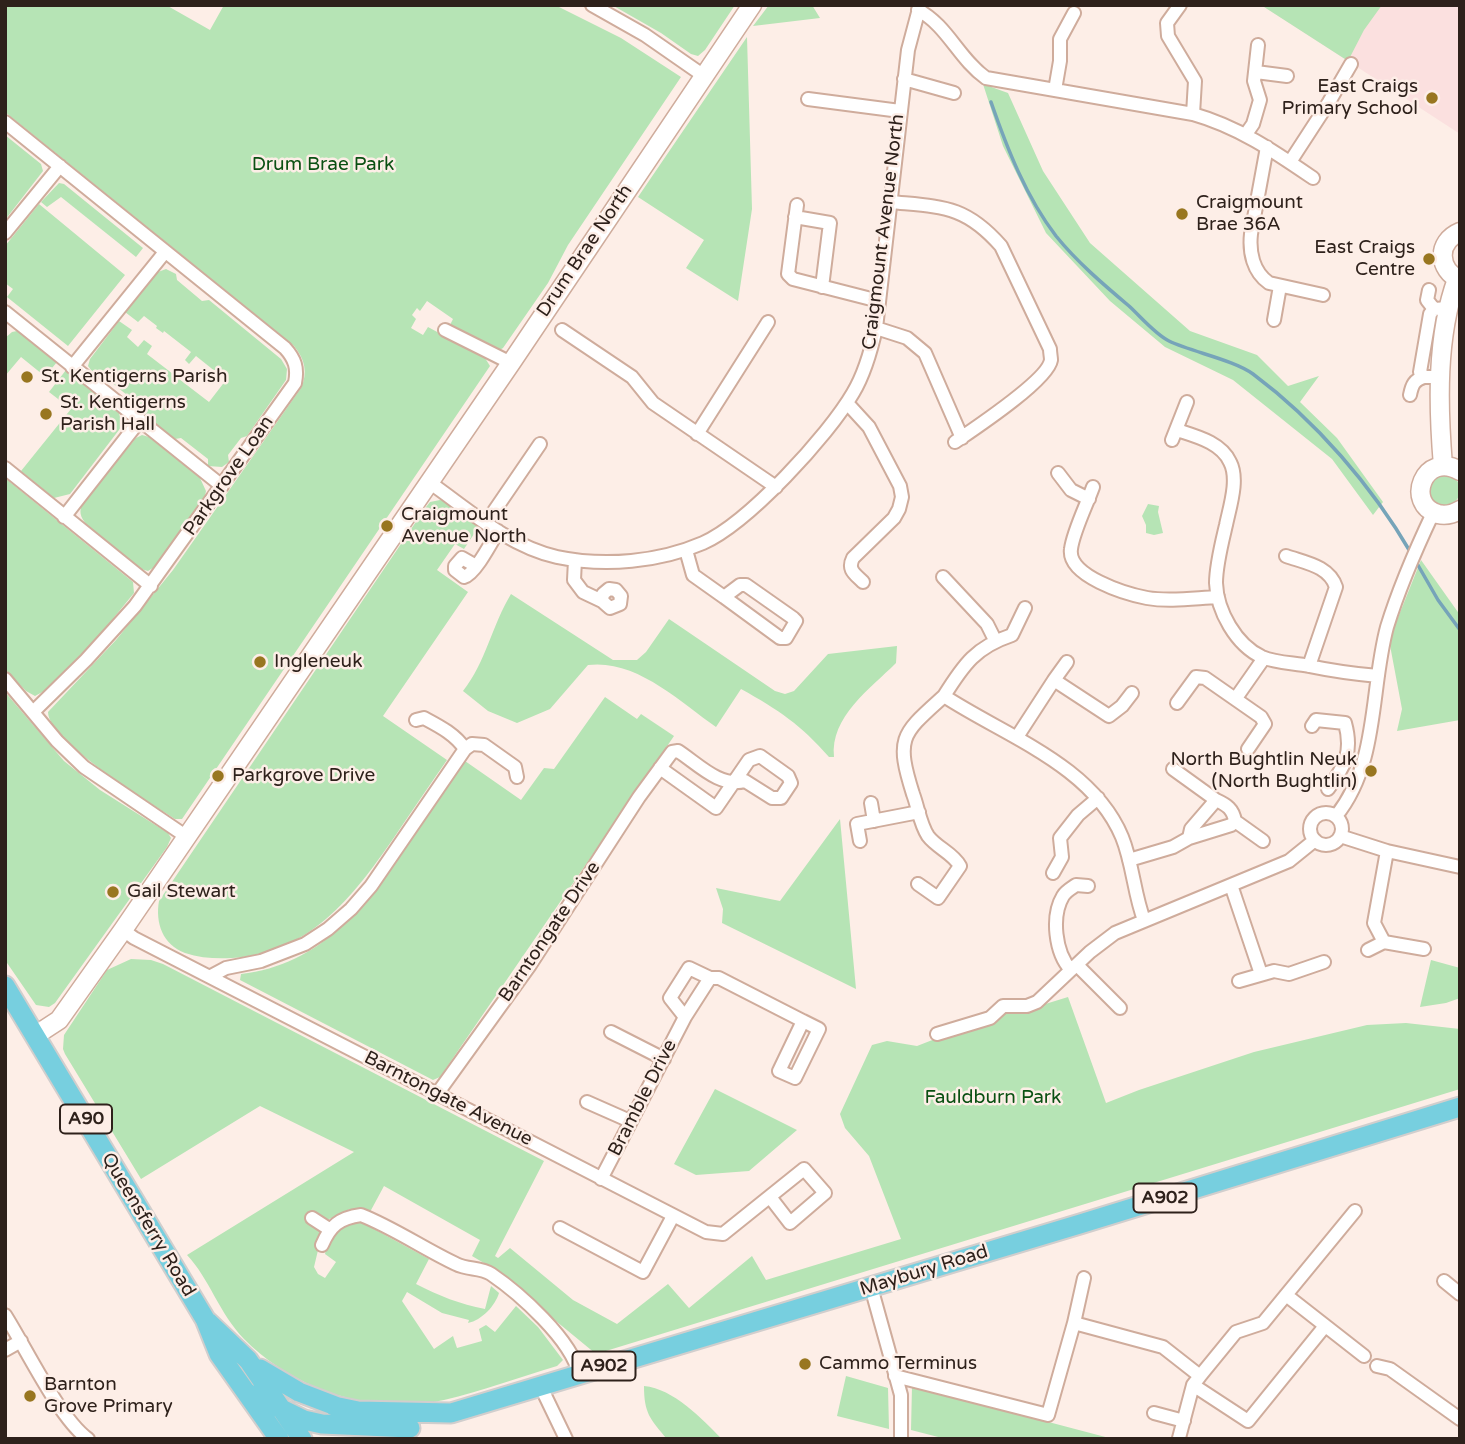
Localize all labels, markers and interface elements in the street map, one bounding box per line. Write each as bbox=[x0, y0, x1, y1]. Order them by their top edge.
place label: East Craigs Primary School bbox=[1282, 76, 1418, 120]
marker: East Craigs Primary School bbox=[1424, 90, 1440, 106]
street label: Craigmount Avenue North bbox=[858, 113, 910, 351]
park label: Drum Brae Park bbox=[252, 154, 394, 176]
street label: Drum Brae North bbox=[532, 181, 638, 321]
place label: Craigmount Brae 36A bbox=[1196, 192, 1303, 236]
marker: Craigmount Brae 36A bbox=[1174, 206, 1190, 222]
place label: East Craigs Centre bbox=[1314, 237, 1415, 281]
marker: East Craigs Centre bbox=[1421, 251, 1437, 267]
place label: St. Kentigerns Parish bbox=[41, 366, 228, 388]
marker: St. Kentigerns Parish bbox=[19, 369, 35, 385]
place label: St. Kentigerns Parish Hall bbox=[60, 392, 186, 436]
marker: St. Kentigerns Parish Hall bbox=[38, 406, 54, 422]
street label: Parkgrove Loan bbox=[179, 412, 279, 540]
place label: Craigmount Avenue North bbox=[401, 504, 527, 548]
marker: Craigmount Avenue North bbox=[379, 518, 395, 534]
place label: Ingleneuk bbox=[274, 651, 363, 673]
marker: Ingleneuk bbox=[252, 654, 268, 670]
place label: North Bughtlin Neuk (North Bughtlin) bbox=[1171, 749, 1357, 793]
marker: North Bughtlin Neuk (North Bughtlin) bbox=[1363, 763, 1379, 779]
place label: Parkgrove Drive bbox=[232, 765, 375, 787]
marker: Parkgrove Drive bbox=[210, 768, 226, 784]
street label: Barntongate Drive bbox=[494, 857, 606, 1007]
place label: Gail Stewart bbox=[127, 881, 236, 903]
marker: Gail Stewart bbox=[105, 884, 121, 900]
street label: Bramble Drive bbox=[604, 1036, 682, 1160]
street label: Barntongate Avenue bbox=[360, 1047, 536, 1151]
park label: Fauldburn Park bbox=[925, 1087, 1061, 1109]
road number: A90 bbox=[60, 1104, 112, 1134]
street label: Queensferry Road bbox=[96, 1149, 200, 1301]
road number: A902 bbox=[1134, 1184, 1196, 1212]
street label: Maybury Road bbox=[857, 1241, 991, 1301]
road number: A902 bbox=[572, 1352, 636, 1380]
place label: Cammo Terminus bbox=[819, 1353, 977, 1375]
marker: Cammo Terminus bbox=[797, 1356, 813, 1372]
place label: Barnton Grove Primary bbox=[44, 1374, 173, 1418]
marker: Barnton Grove Primary bbox=[22, 1388, 38, 1404]

